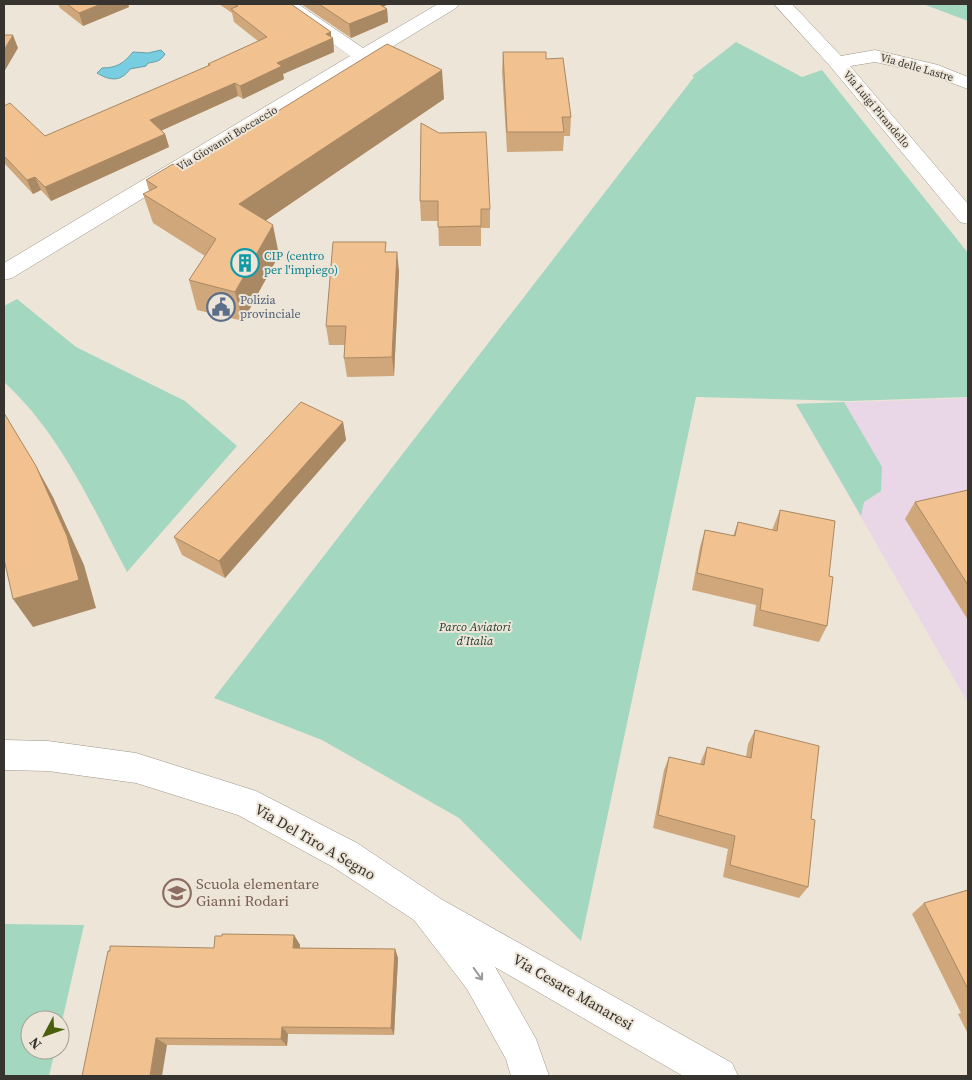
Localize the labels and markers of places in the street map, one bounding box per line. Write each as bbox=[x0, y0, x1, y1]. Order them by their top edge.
building icon: CIP (centro per l'impiego) bbox=[230, 248, 260, 278]
place label: CIP (centro per l'impiego) bbox=[264, 248, 338, 278]
public building icon: Polizia provinciale bbox=[206, 292, 236, 322]
place label: Polizia provinciale bbox=[240, 292, 301, 322]
place label: Scuola elementare Gianni Rodari bbox=[196, 873, 320, 911]
school or university icon: Scuola elementare Gianni Rodari bbox=[162, 878, 192, 908]

